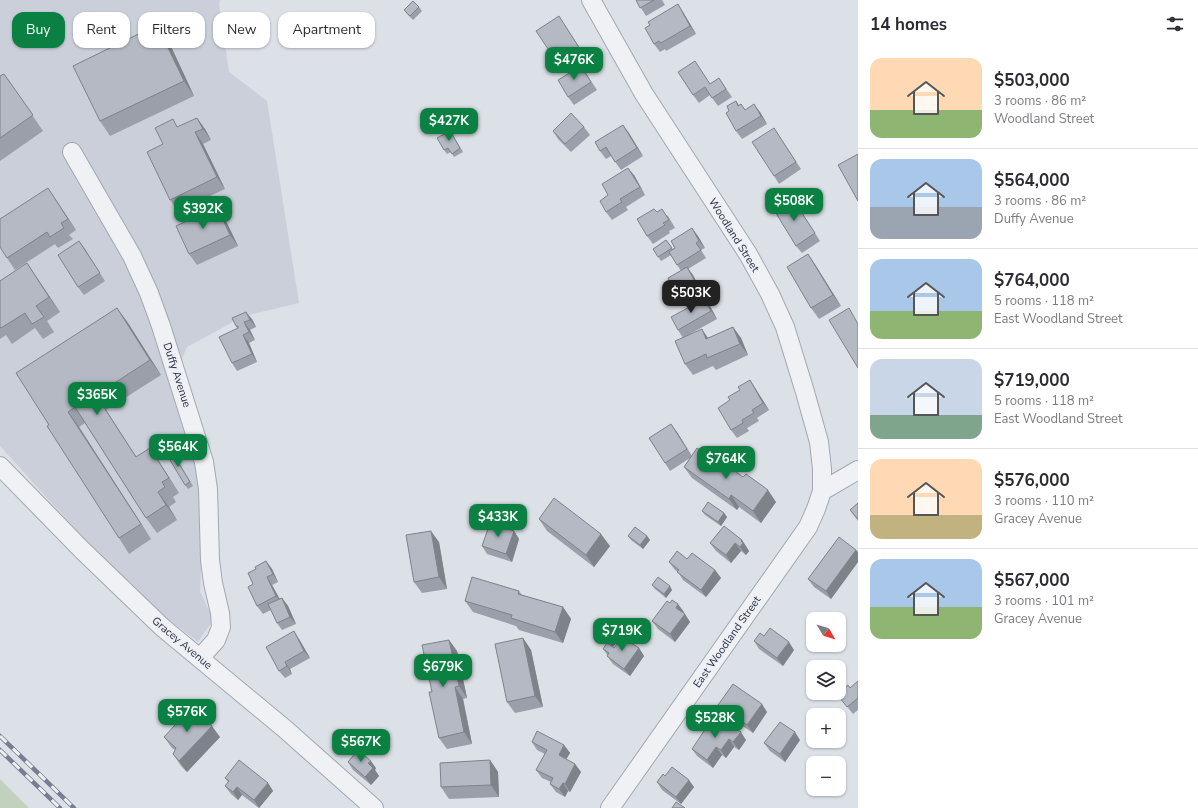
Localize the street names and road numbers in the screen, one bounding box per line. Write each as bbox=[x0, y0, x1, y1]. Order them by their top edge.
street label: Woodland Street bbox=[705, 195, 763, 275]
street label: Duffy Avenue bbox=[159, 341, 195, 409]
street label: East Woodland Street bbox=[690, 593, 764, 691]
street label: Gracey Avenue bbox=[149, 613, 215, 673]

